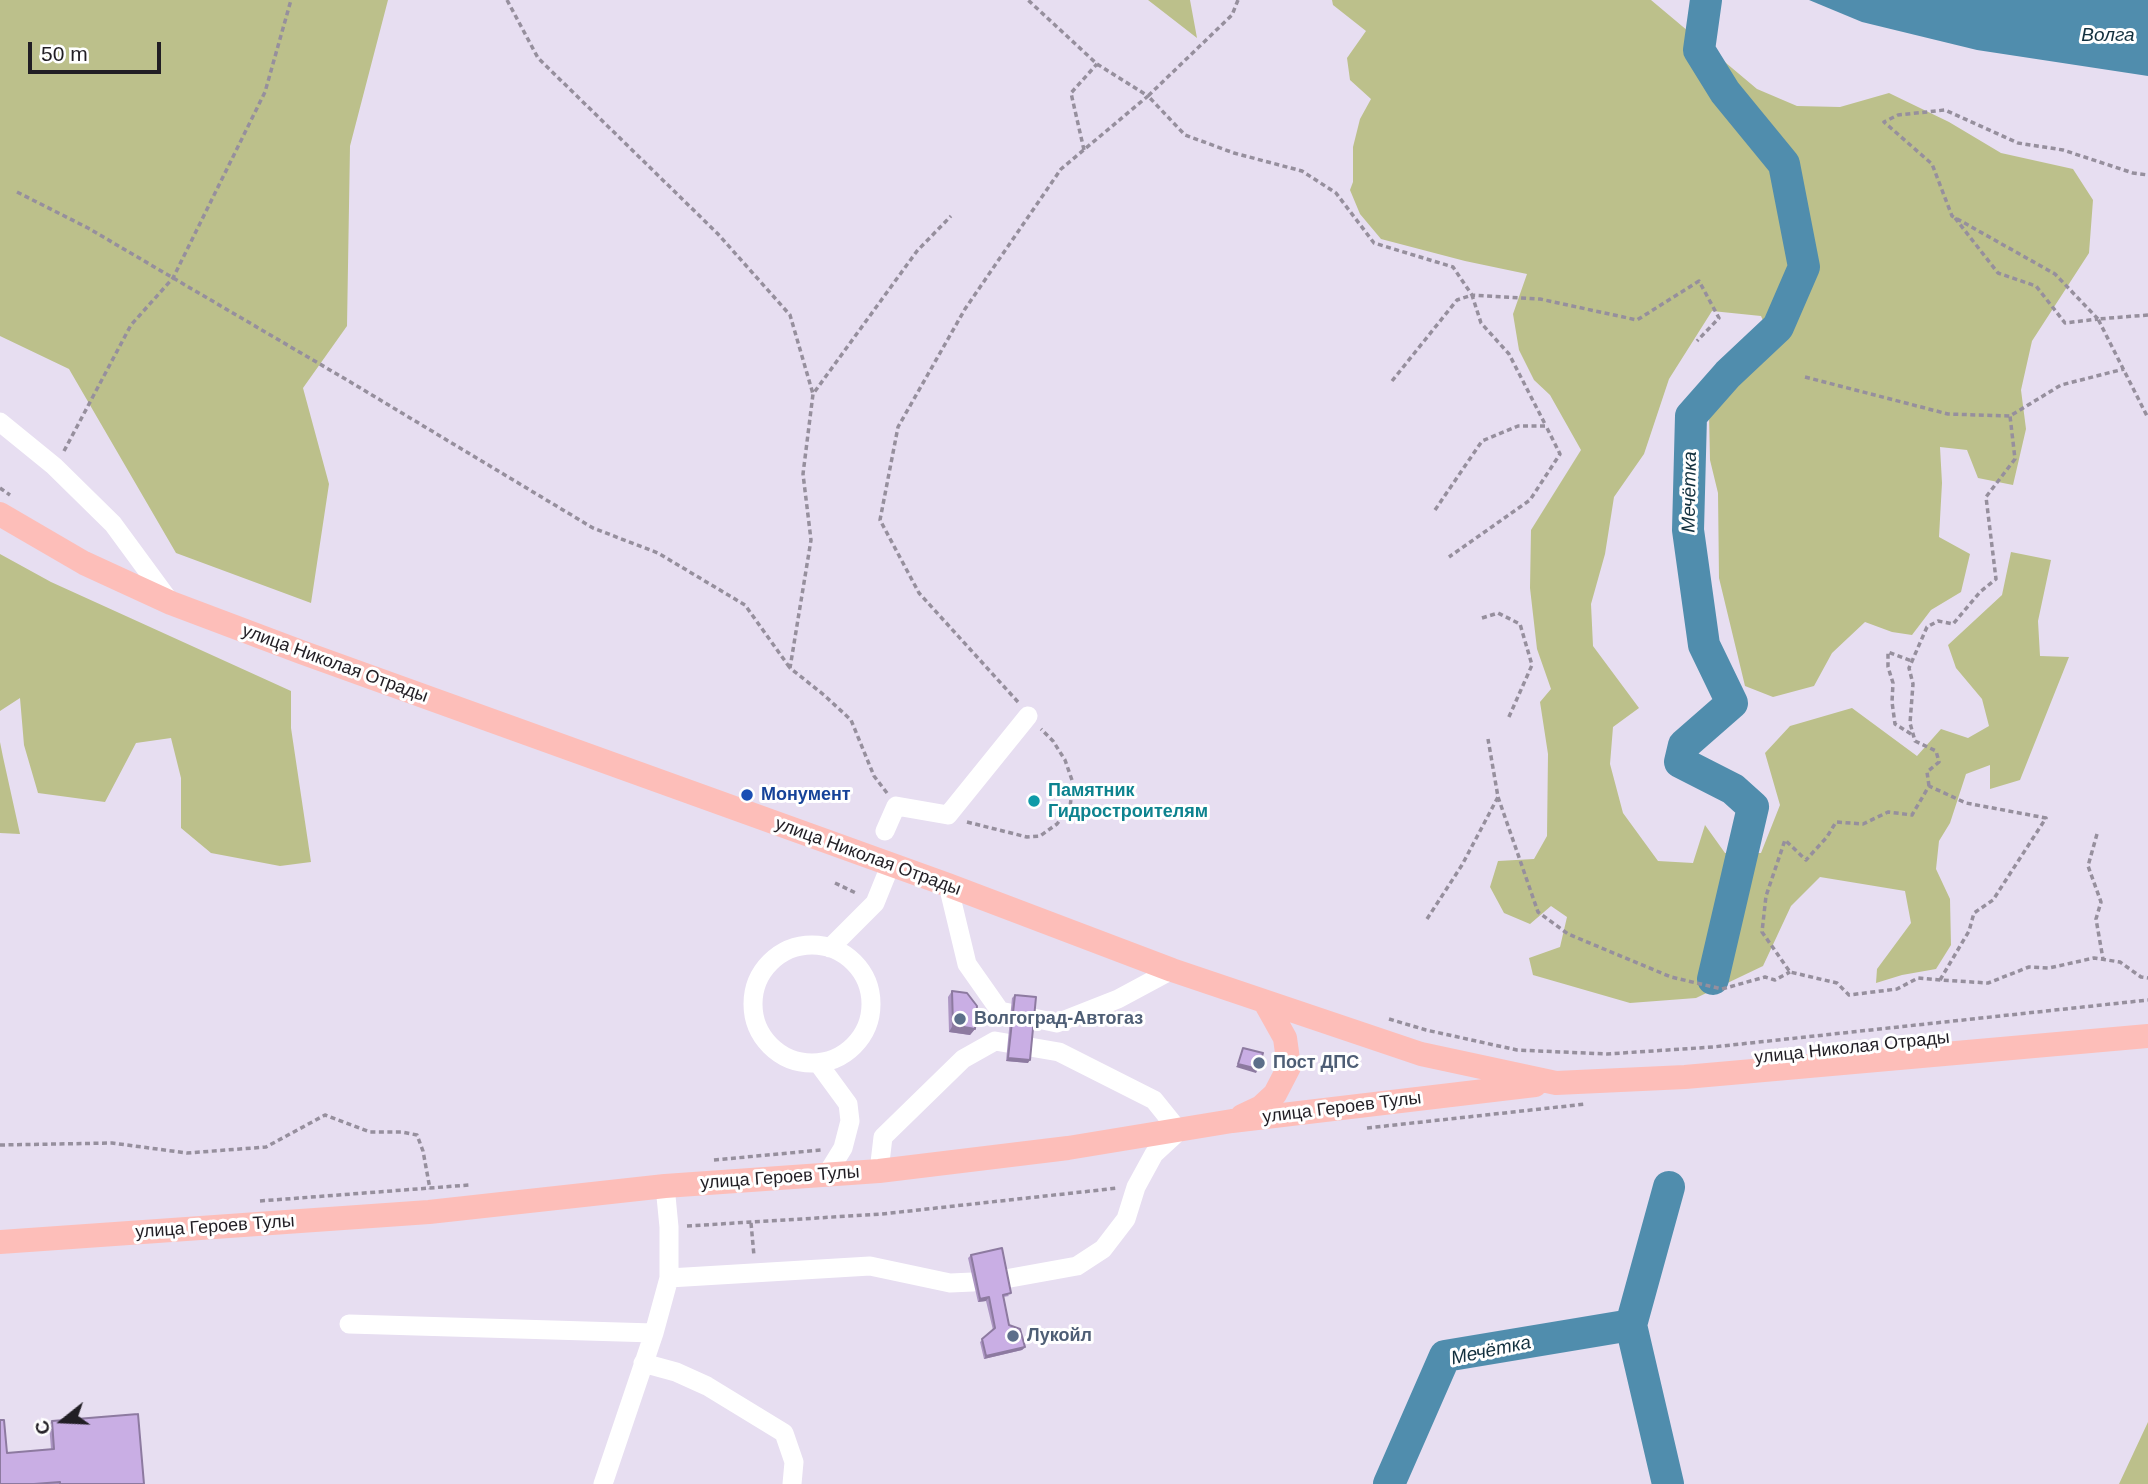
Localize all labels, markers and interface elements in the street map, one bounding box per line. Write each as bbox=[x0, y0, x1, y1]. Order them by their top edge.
water label: Волга bbox=[2081, 25, 2135, 47]
scale bar bbox=[32, 28, 164, 72]
text: 50 m bbox=[41, 42, 88, 65]
water label: Мечётка bbox=[1678, 451, 1702, 533]
street label: улица Николая Отрады bbox=[239, 620, 431, 708]
place label: Памятник Гидростроителям bbox=[1048, 780, 1208, 822]
place label: Монумент bbox=[761, 784, 851, 806]
marker: Монумент bbox=[739, 787, 755, 803]
marker: Памятник Гидростроителям bbox=[1026, 793, 1042, 809]
street label: улица Николая Отрады bbox=[772, 813, 964, 901]
place label: Волгоград-Автогаз bbox=[974, 1008, 1143, 1030]
marker: Волгоград-Автогаз bbox=[952, 1011, 968, 1027]
street label: улица Николая Отрады bbox=[1753, 1027, 1951, 1069]
place label: Пост ДПС bbox=[1273, 1052, 1359, 1074]
marker: Пост ДПС bbox=[1251, 1055, 1267, 1071]
street label: улица Героев Тулы bbox=[1261, 1088, 1423, 1128]
street label: улица Героев Тулы bbox=[700, 1162, 860, 1194]
street label: улица Героев Тулы bbox=[135, 1211, 295, 1243]
place label: Лукойл bbox=[1027, 1325, 1092, 1347]
marker: Лукойл bbox=[1005, 1328, 1021, 1344]
water label: Мечётка bbox=[1449, 1331, 1533, 1371]
north arrow bbox=[28, 1386, 98, 1456]
text: С bbox=[30, 1418, 55, 1437]

